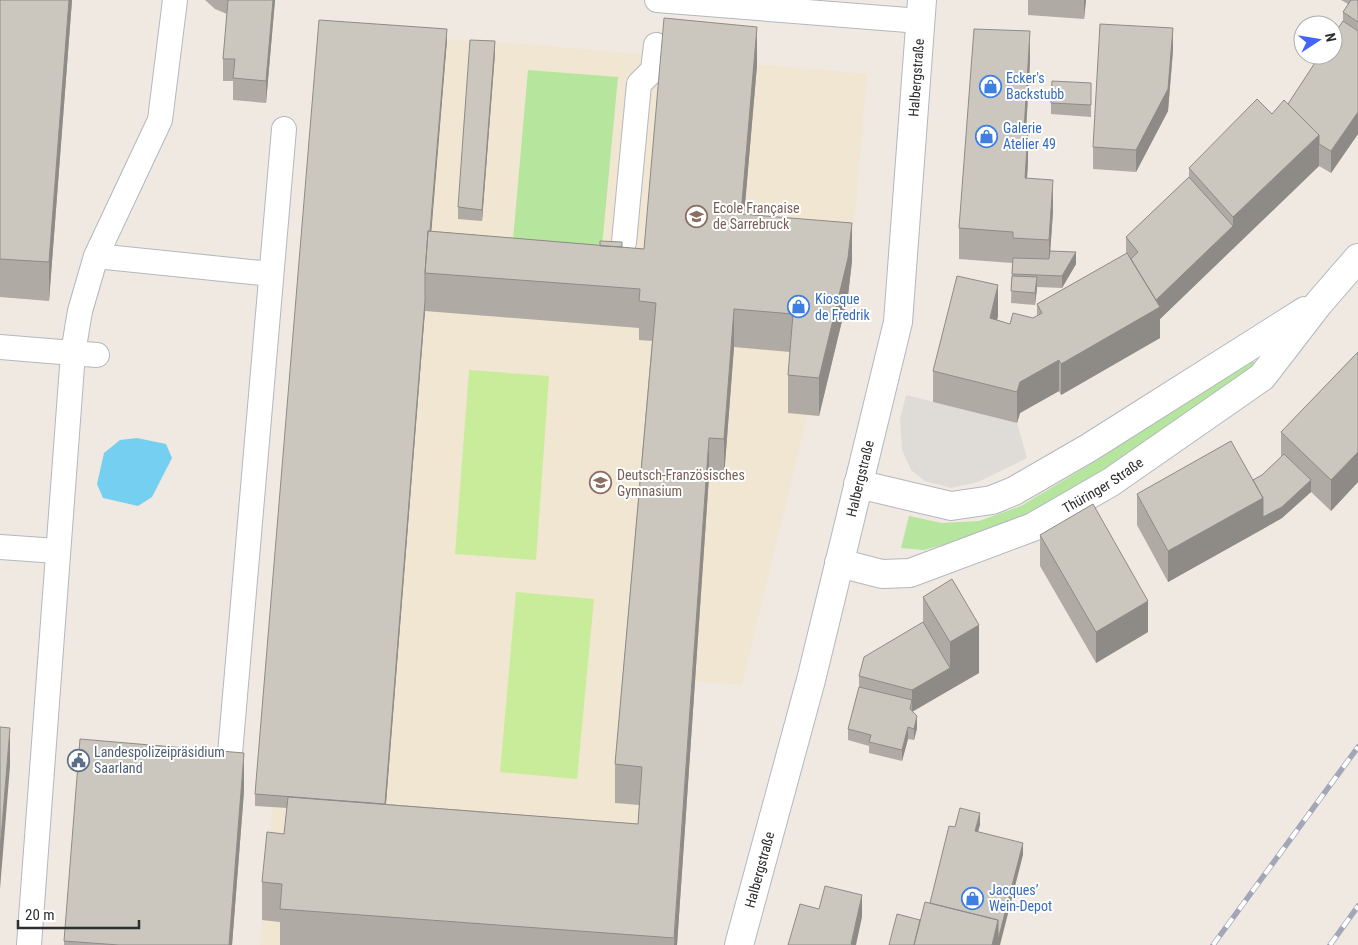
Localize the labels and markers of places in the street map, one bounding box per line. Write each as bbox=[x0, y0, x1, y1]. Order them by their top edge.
place label: Ecker's Backstubb bbox=[1006, 70, 1064, 102]
shop icon: Ecker's Backstubb bbox=[978, 74, 1002, 98]
place label: Galerie Atelier 49 bbox=[1003, 120, 1056, 152]
shop icon: Galerie Atelier 49 bbox=[975, 124, 999, 148]
place label: Ecole Française de Sarrebruck bbox=[713, 200, 800, 232]
school or university icon: Ecole Française de Sarrebruck bbox=[685, 204, 709, 228]
place label: Kiosque de Fredrik bbox=[815, 291, 870, 323]
shop icon: Kiosque de Fredrik bbox=[787, 295, 811, 319]
place label: Deutsch-Französisches Gymnasium bbox=[617, 467, 745, 499]
school or university icon: Deutsch-Französisches Gymnasium bbox=[589, 471, 613, 495]
place label: Landespolizeipräsidium Saarland bbox=[94, 744, 225, 776]
public building icon: Landespolizeipräsidium Saarland bbox=[66, 748, 90, 772]
place label: Jacques’ Wein-Depot bbox=[989, 882, 1052, 914]
shop icon: Jacques’ Wein-Depot bbox=[961, 886, 985, 910]

